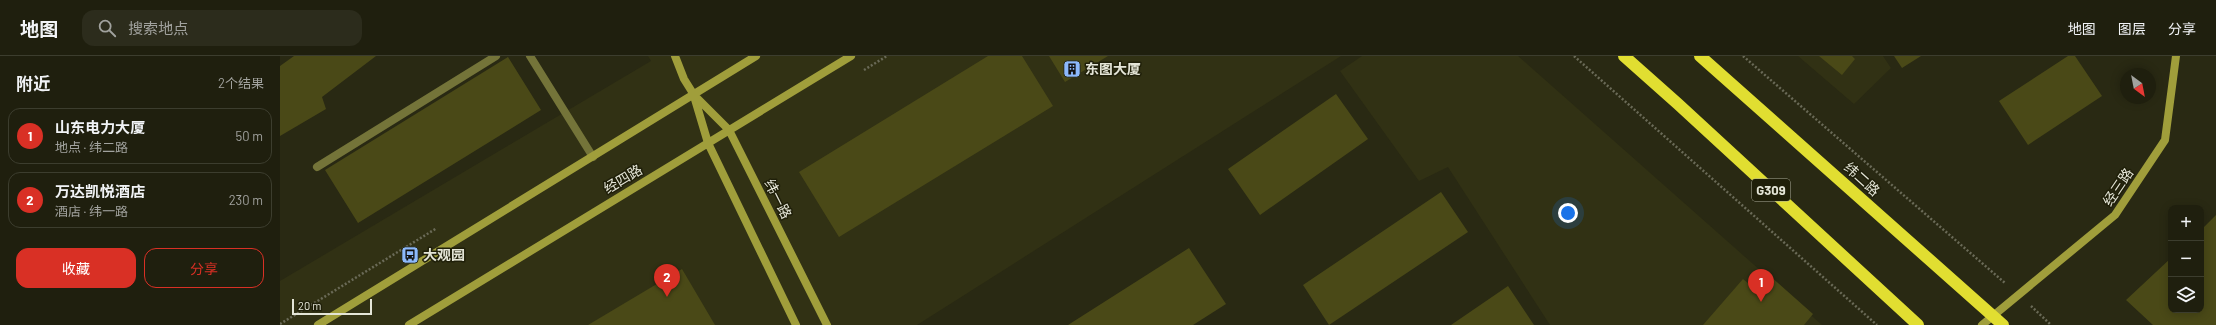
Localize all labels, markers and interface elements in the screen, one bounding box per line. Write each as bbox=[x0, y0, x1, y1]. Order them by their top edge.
search box bbox=[82, 10, 362, 46]
text: 地图 bbox=[20, 17, 58, 40]
icon: search bbox=[96, 17, 118, 39]
text: 搜索地点 bbox=[128, 19, 188, 37]
text: 地图 bbox=[2068, 20, 2096, 37]
text: 图层 bbox=[2118, 20, 2146, 37]
text: 分享 bbox=[2168, 20, 2196, 37]
building icon: 东图大厦 bbox=[1062, 59, 1082, 79]
place label: 东图大厦 bbox=[1085, 60, 1141, 77]
north arrow bbox=[2120, 68, 2156, 104]
text: 附近 bbox=[16, 73, 50, 93]
text: 2个结果 bbox=[218, 75, 264, 91]
text: 山东电力大厦 bbox=[55, 118, 145, 136]
text: 1 bbox=[28, 128, 32, 144]
text: 50 m bbox=[236, 128, 263, 144]
text: 地点 · 纬二路 bbox=[55, 139, 128, 155]
street label: 纬二路 bbox=[1841, 158, 1884, 199]
street label: 经四路 bbox=[600, 160, 645, 197]
street label: 经三路 bbox=[2099, 165, 2136, 209]
street label: 纬一路 bbox=[761, 176, 796, 221]
road number: G309 bbox=[1752, 179, 1790, 201]
text: 万达凯悦酒店 bbox=[55, 182, 145, 200]
text: 2 bbox=[26, 192, 34, 208]
text: 230 m bbox=[229, 192, 263, 208]
text: 酒店 · 纬一路 bbox=[55, 203, 128, 219]
your location bbox=[1558, 203, 1578, 223]
map controls bbox=[2168, 205, 2204, 313]
button: + bbox=[2168, 205, 2204, 241]
button: − bbox=[2168, 241, 2204, 277]
bus stop icon: 大观园 bbox=[400, 245, 420, 265]
place label: 大观园 bbox=[423, 246, 465, 263]
button: 收藏 bbox=[16, 248, 136, 288]
button: 分享 bbox=[144, 248, 264, 288]
pin: 2 bbox=[654, 264, 680, 297]
pin: 1 bbox=[1748, 269, 1774, 302]
button: layers bbox=[2168, 277, 2204, 313]
scale bar bbox=[292, 297, 372, 316]
text: 20 m bbox=[298, 299, 321, 312]

